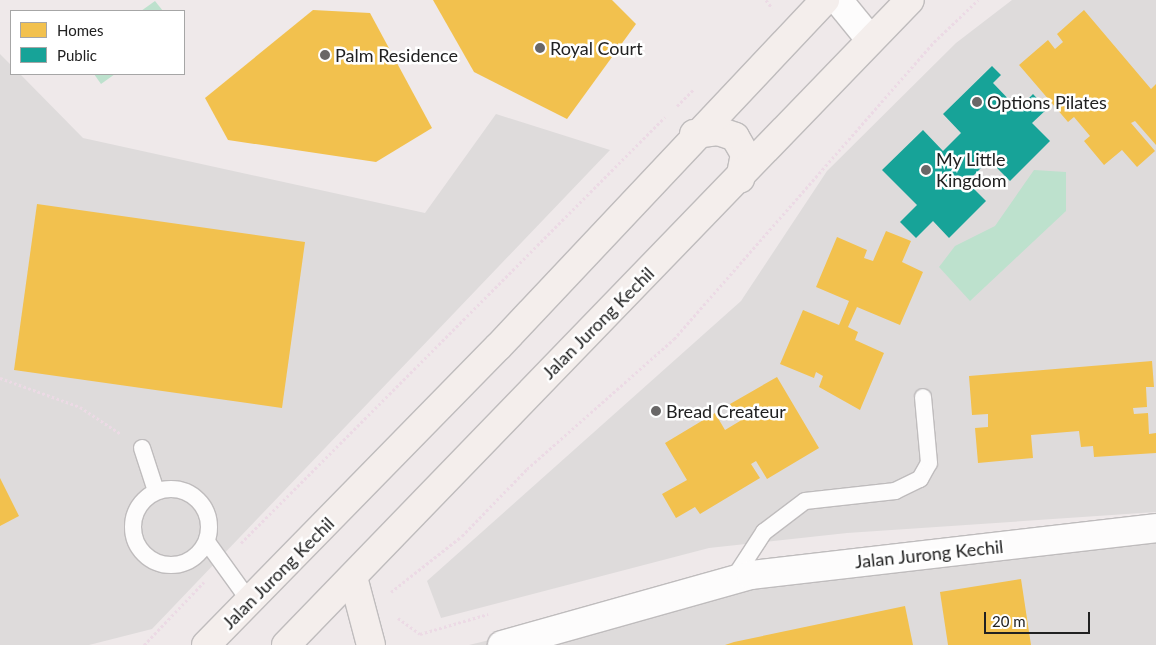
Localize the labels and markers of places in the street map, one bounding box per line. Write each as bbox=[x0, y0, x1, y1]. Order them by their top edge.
place label: Royal Court bbox=[550, 37, 643, 59]
marker: Royal Court bbox=[534, 42, 546, 54]
place label: Palm Residence bbox=[335, 44, 458, 66]
marker: Palm Residence bbox=[319, 49, 331, 61]
place label: Options Pilates bbox=[987, 91, 1107, 113]
marker: Options Pilates bbox=[971, 96, 983, 108]
place label: My Little Kingdom bbox=[936, 149, 1007, 192]
marker: My Little Kingdom bbox=[920, 164, 932, 176]
place label: Bread Createur bbox=[666, 400, 786, 422]
marker: Bread Createur bbox=[650, 405, 662, 417]

